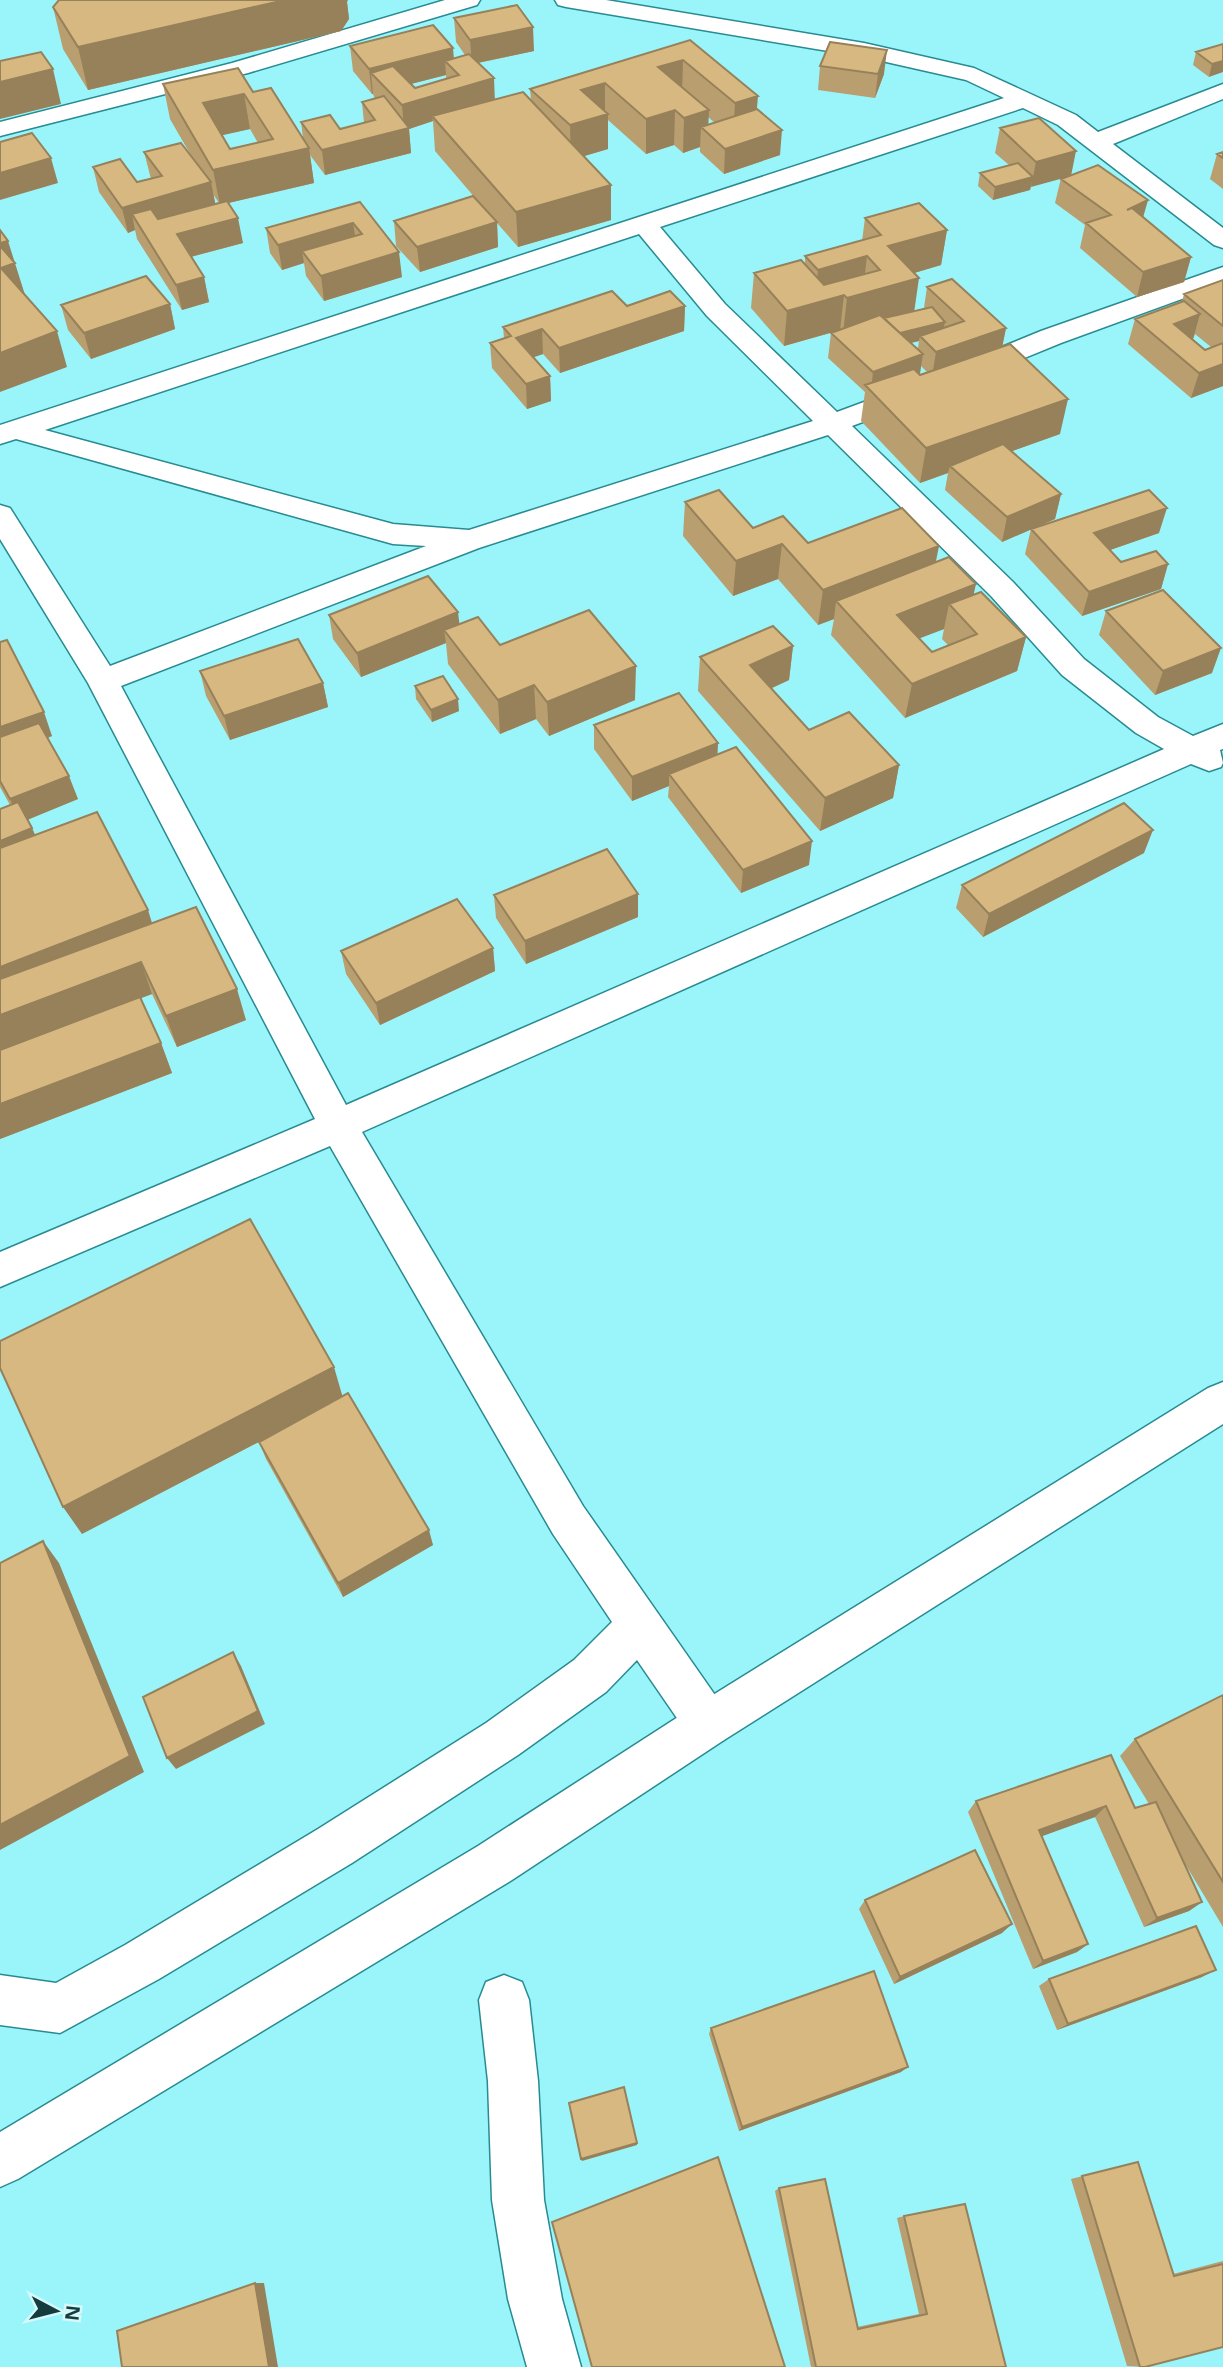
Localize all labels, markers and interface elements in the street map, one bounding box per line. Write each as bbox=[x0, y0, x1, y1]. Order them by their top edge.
north arrow bbox=[21, 2276, 91, 2346]
text: N bbox=[59, 2304, 87, 2322]

